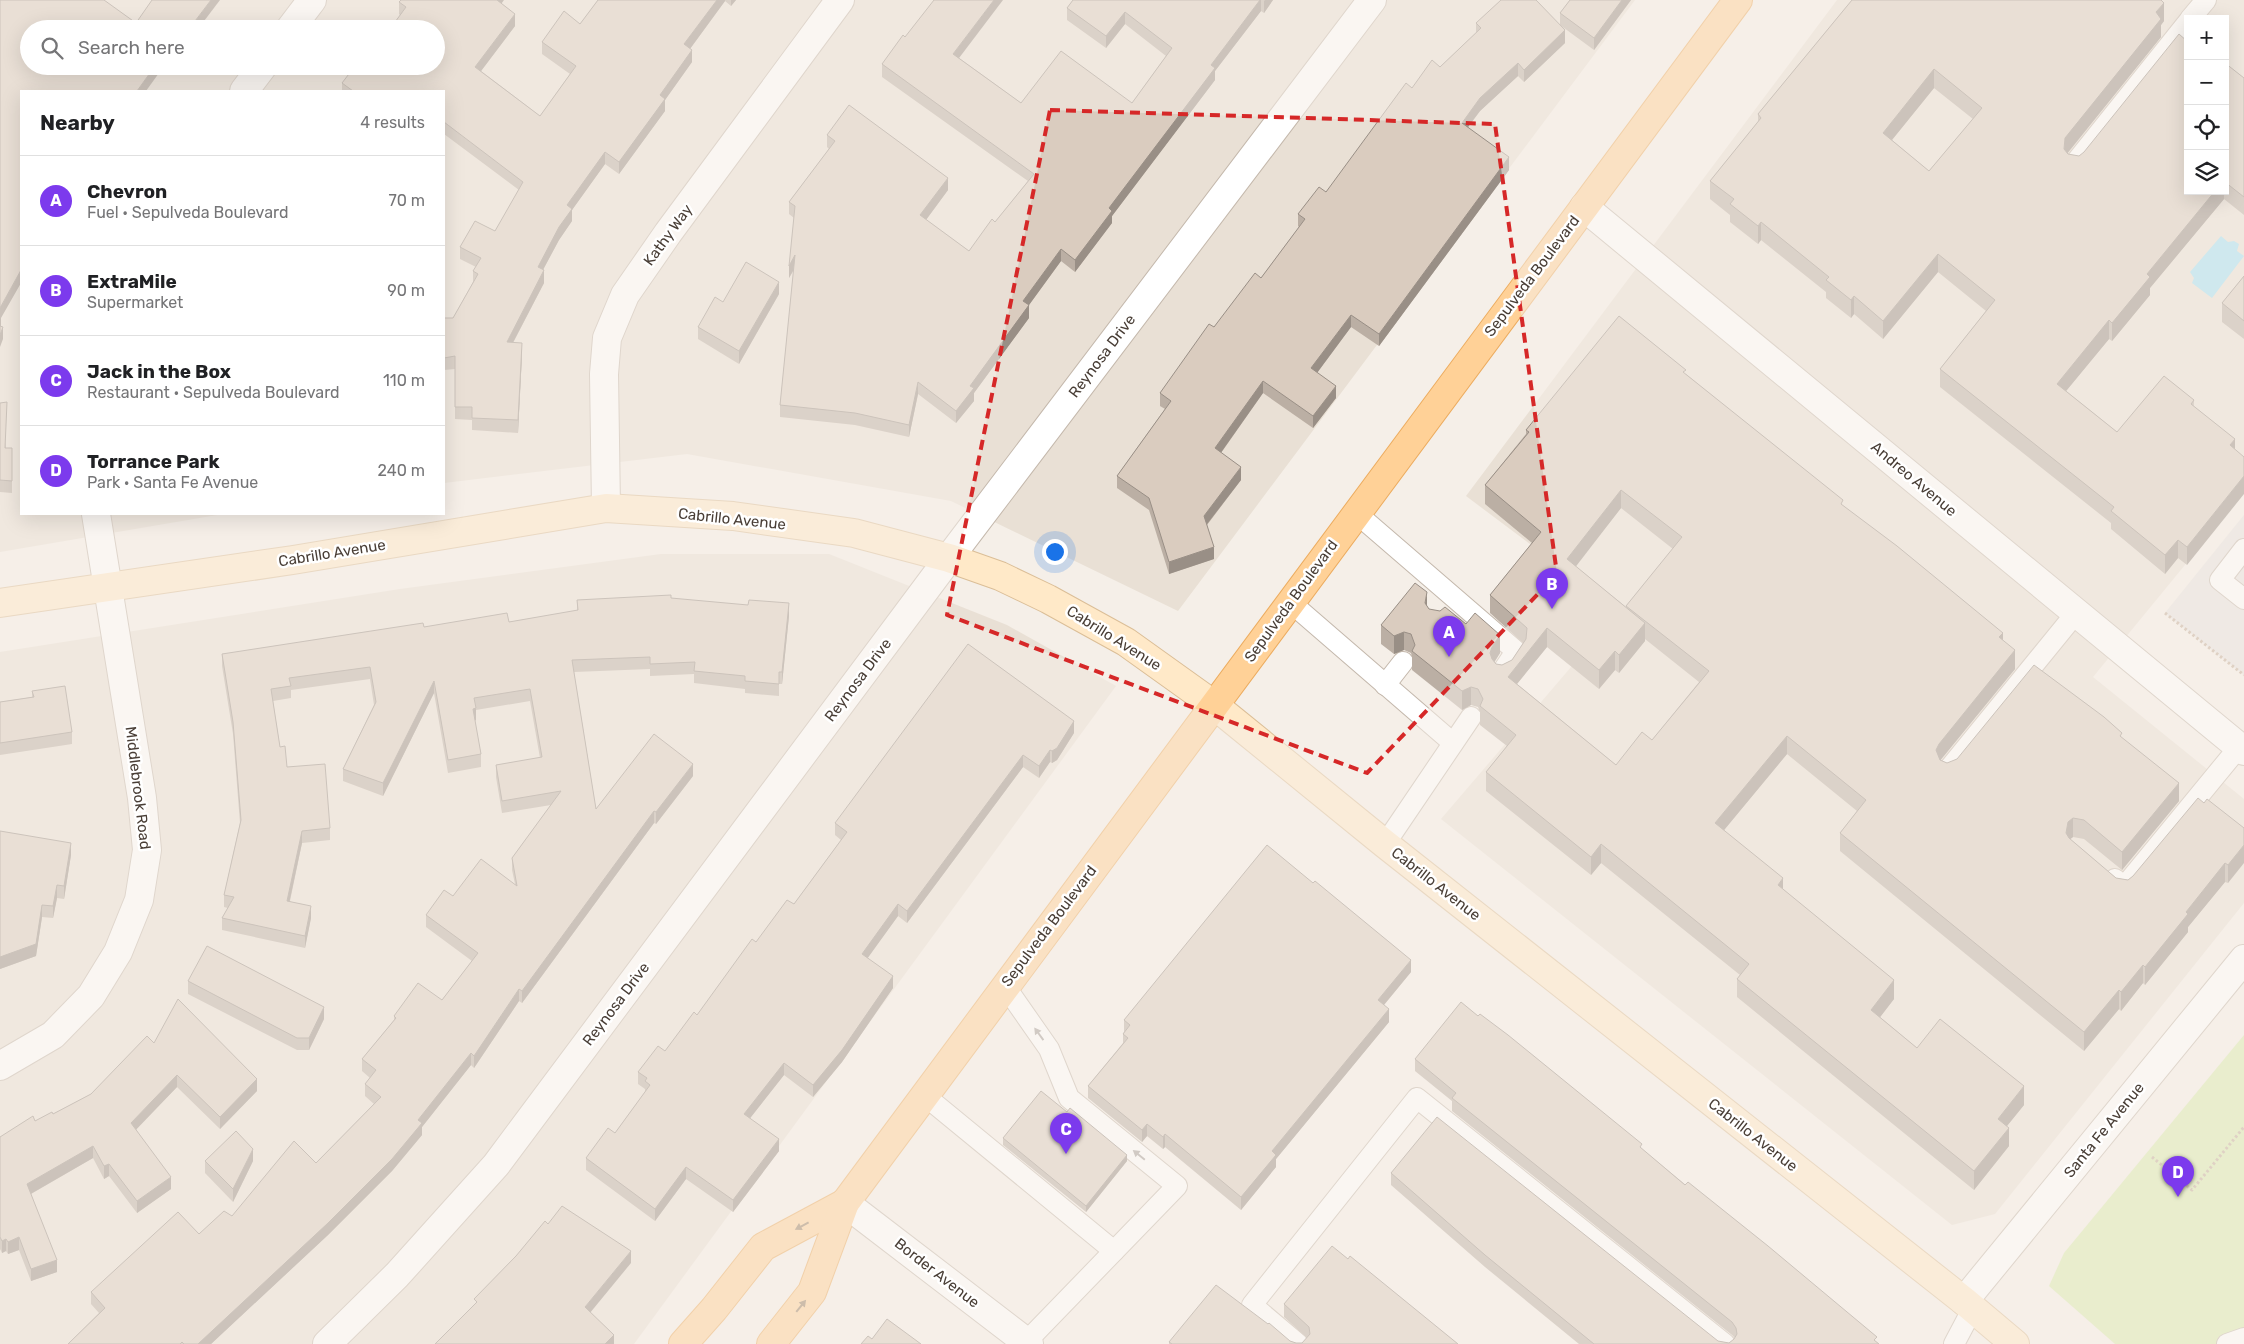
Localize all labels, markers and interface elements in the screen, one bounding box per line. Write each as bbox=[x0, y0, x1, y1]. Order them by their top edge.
map controls bbox=[2184, 15, 2229, 195]
button: + bbox=[2184, 15, 2229, 60]
search box bbox=[20, 20, 445, 75]
icon: search bbox=[38, 34, 66, 62]
text: Search here bbox=[78, 36, 185, 59]
button: − bbox=[2184, 60, 2229, 105]
button: locate bbox=[2184, 105, 2229, 150]
text: Nearby bbox=[40, 110, 115, 135]
text: 4 results bbox=[360, 113, 425, 132]
button: layers bbox=[2184, 150, 2229, 195]
text: Chevron bbox=[87, 180, 167, 203]
text: A bbox=[50, 191, 62, 210]
text: 70 m bbox=[388, 191, 425, 210]
street label: Kathy Way bbox=[640, 201, 696, 269]
text: Fuel · Sepulveda Boulevard bbox=[87, 203, 288, 222]
street label: Sepulveda Boulevard bbox=[1481, 212, 1583, 340]
text: ExtraMile bbox=[87, 270, 177, 293]
text: B bbox=[50, 281, 62, 300]
text: 90 m bbox=[387, 281, 425, 300]
text: Supermarket bbox=[87, 293, 183, 312]
street label: Reynosa Drive bbox=[1065, 311, 1139, 401]
text: Jack in the Box bbox=[87, 360, 231, 383]
text: C bbox=[50, 371, 62, 390]
text: 110 m bbox=[383, 371, 425, 390]
text: Restaurant · Sepulveda Boulevard bbox=[87, 383, 340, 402]
street label: Andreo Avenue bbox=[1867, 438, 1961, 520]
text: Torrance Park bbox=[87, 450, 220, 473]
text: D bbox=[50, 461, 62, 480]
text: 240 m bbox=[378, 461, 425, 480]
text: Park · Santa Fe Avenue bbox=[87, 473, 258, 492]
street label: Cabrillo Avenue bbox=[677, 504, 787, 534]
street label: Cabrillo Avenue bbox=[277, 536, 387, 570]
street label: Sepulveda Boulevard bbox=[1241, 536, 1341, 666]
your location bbox=[1042, 539, 1068, 565]
pin: B bbox=[1536, 568, 1568, 609]
street label: Cabrillo Avenue bbox=[1063, 602, 1165, 674]
pin: A bbox=[1433, 616, 1465, 657]
street label: Reynosa Drive bbox=[821, 635, 895, 725]
street label: Middlebrook Road bbox=[122, 725, 154, 851]
street label: Cabrillo Avenue bbox=[1388, 844, 1484, 924]
street label: Sepulveda Boulevard bbox=[998, 862, 1100, 990]
street label: Reynosa Drive bbox=[579, 959, 653, 1049]
one-way arrow bbox=[1034, 1027, 1044, 1041]
street label: Santa Fe Avenue bbox=[2060, 1079, 2148, 1181]
street label: Cabrillo Avenue bbox=[1705, 1095, 1801, 1175]
pin: C bbox=[1050, 1113, 1082, 1154]
one-way arrow bbox=[1133, 1150, 1146, 1161]
pin: D bbox=[2162, 1156, 2194, 1197]
one-way arrow bbox=[795, 1221, 809, 1230]
street label: Border Avenue bbox=[891, 1234, 983, 1312]
one-way arrow bbox=[796, 1299, 806, 1313]

